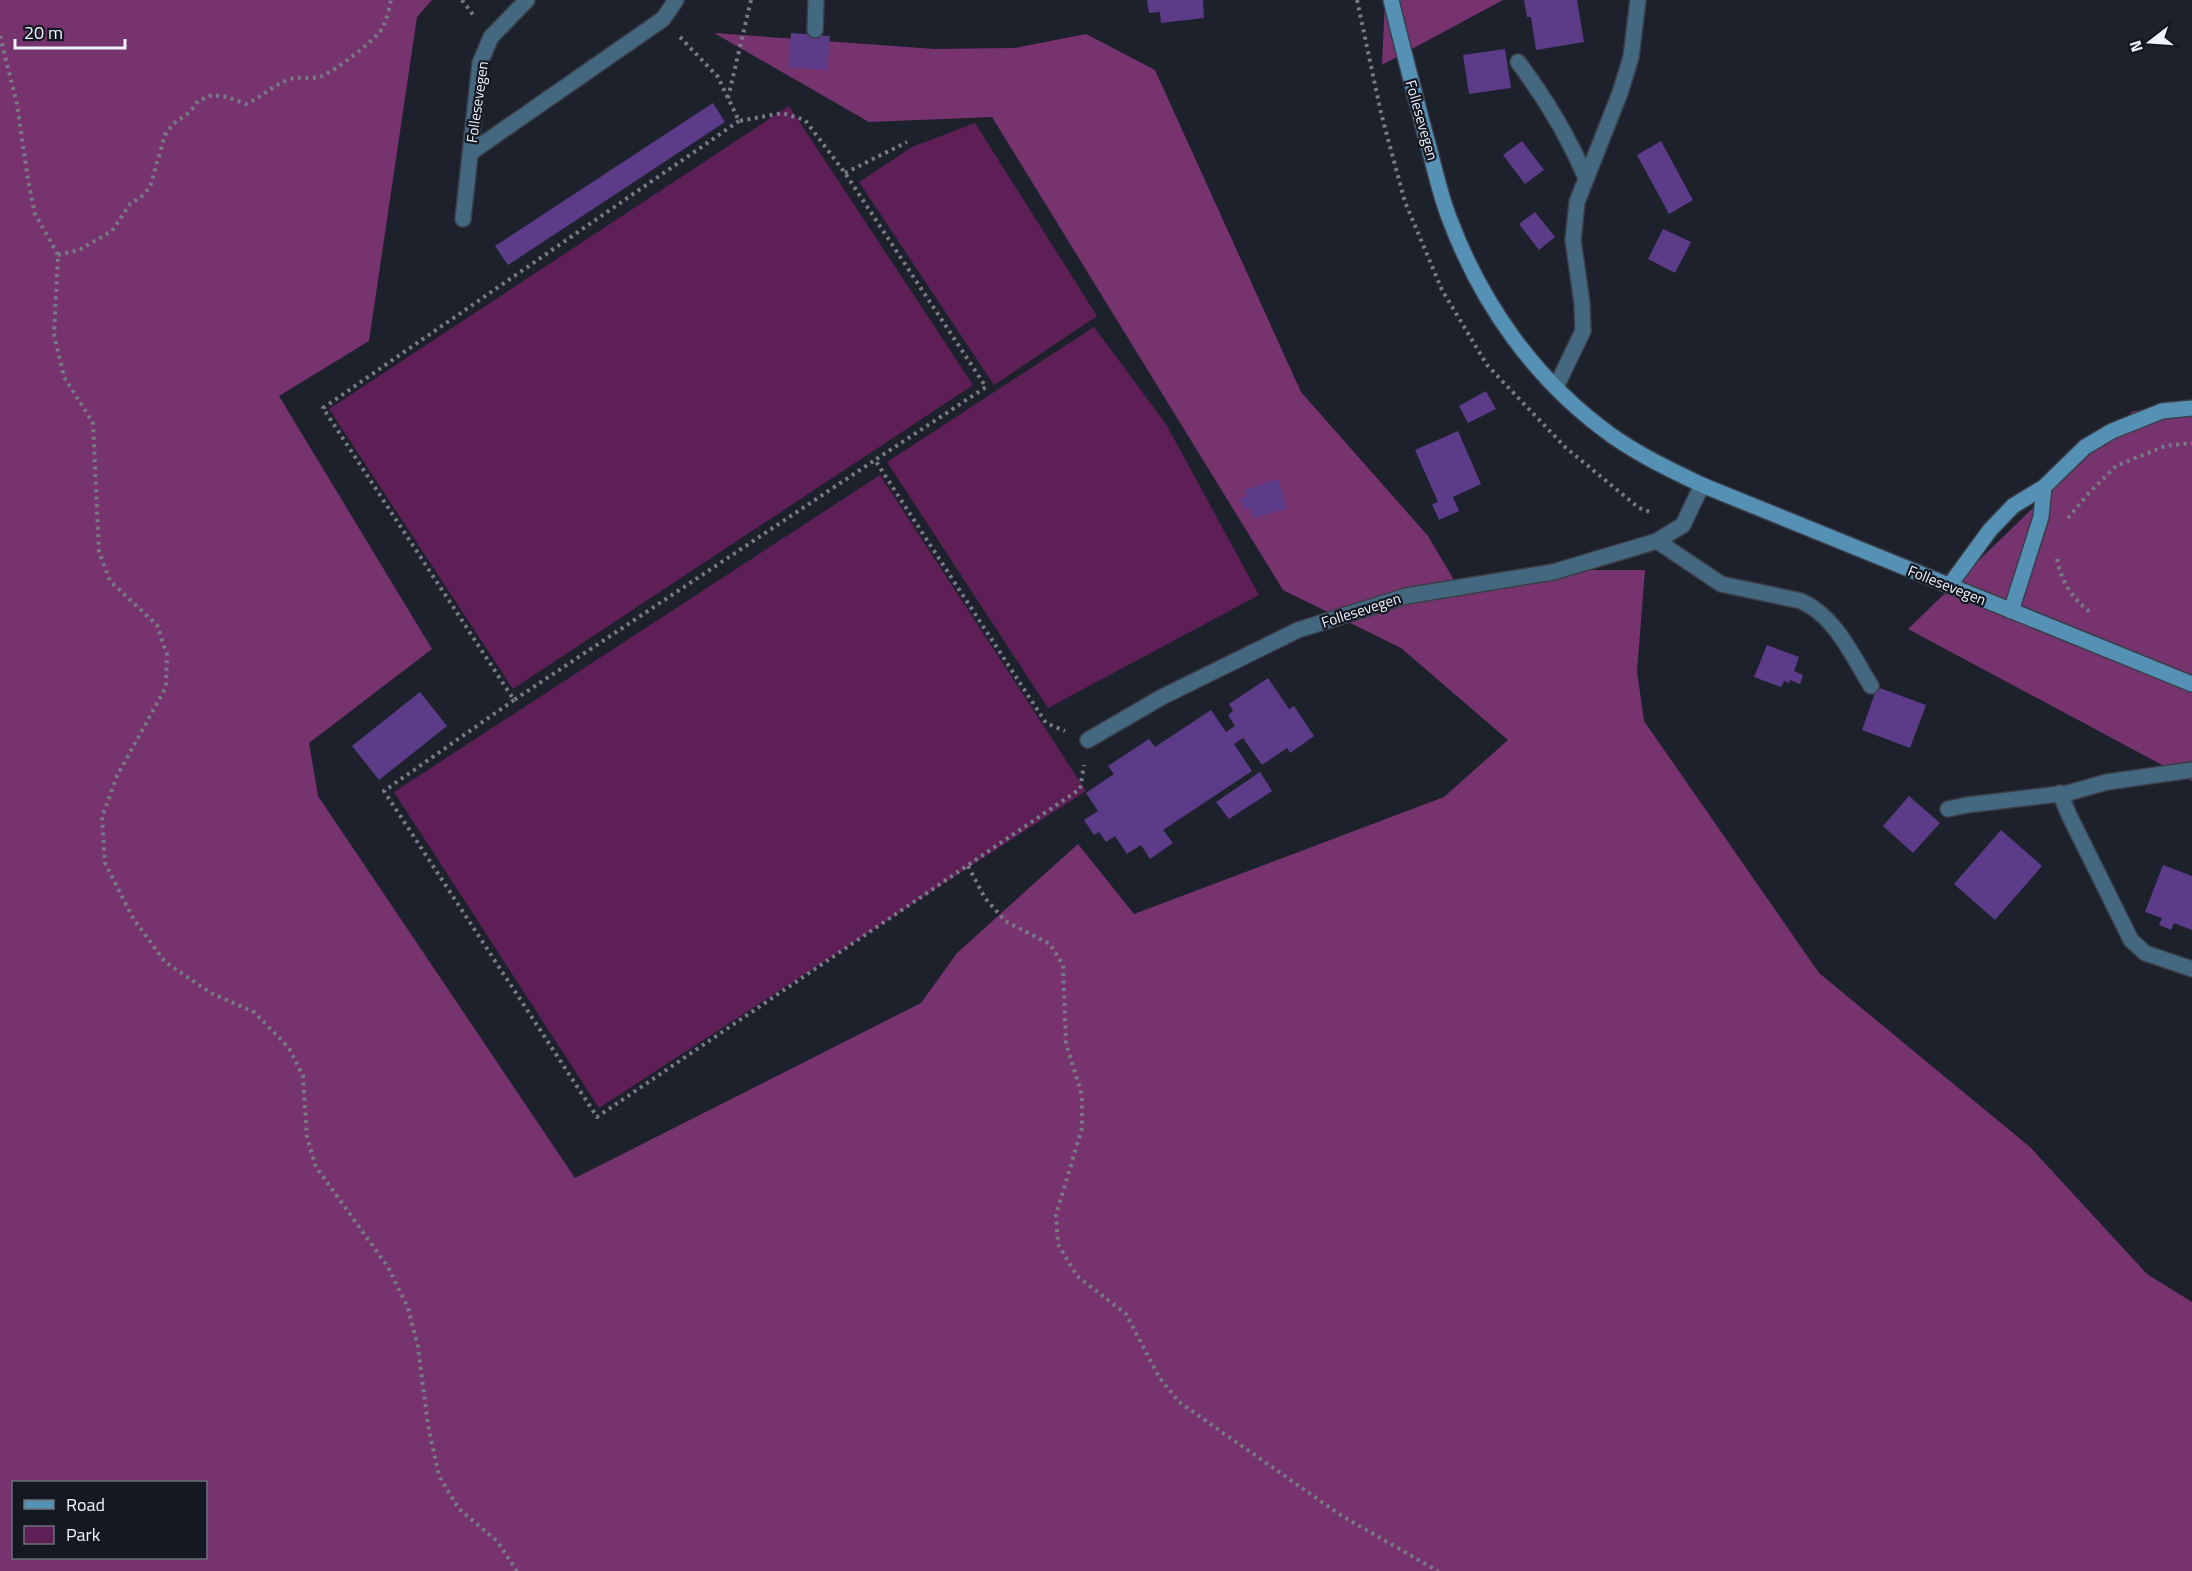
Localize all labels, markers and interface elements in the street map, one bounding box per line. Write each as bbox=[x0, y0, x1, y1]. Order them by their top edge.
scale bar bbox=[15, 12, 124, 50]
north arrow bbox=[2120, 12, 2180, 72]
text: 20 m bbox=[24, 19, 63, 46]
text: N bbox=[2123, 38, 2149, 55]
street label: Follesevegen bbox=[460, 60, 494, 144]
street label: Follesevegen bbox=[1400, 77, 1444, 163]
street label: Follesevegen bbox=[1904, 559, 1990, 611]
street label: Follesevegen bbox=[1318, 586, 1404, 634]
legend bbox=[12, 1481, 207, 1559]
text: Road bbox=[66, 1491, 105, 1518]
text: Park bbox=[66, 1521, 101, 1548]

